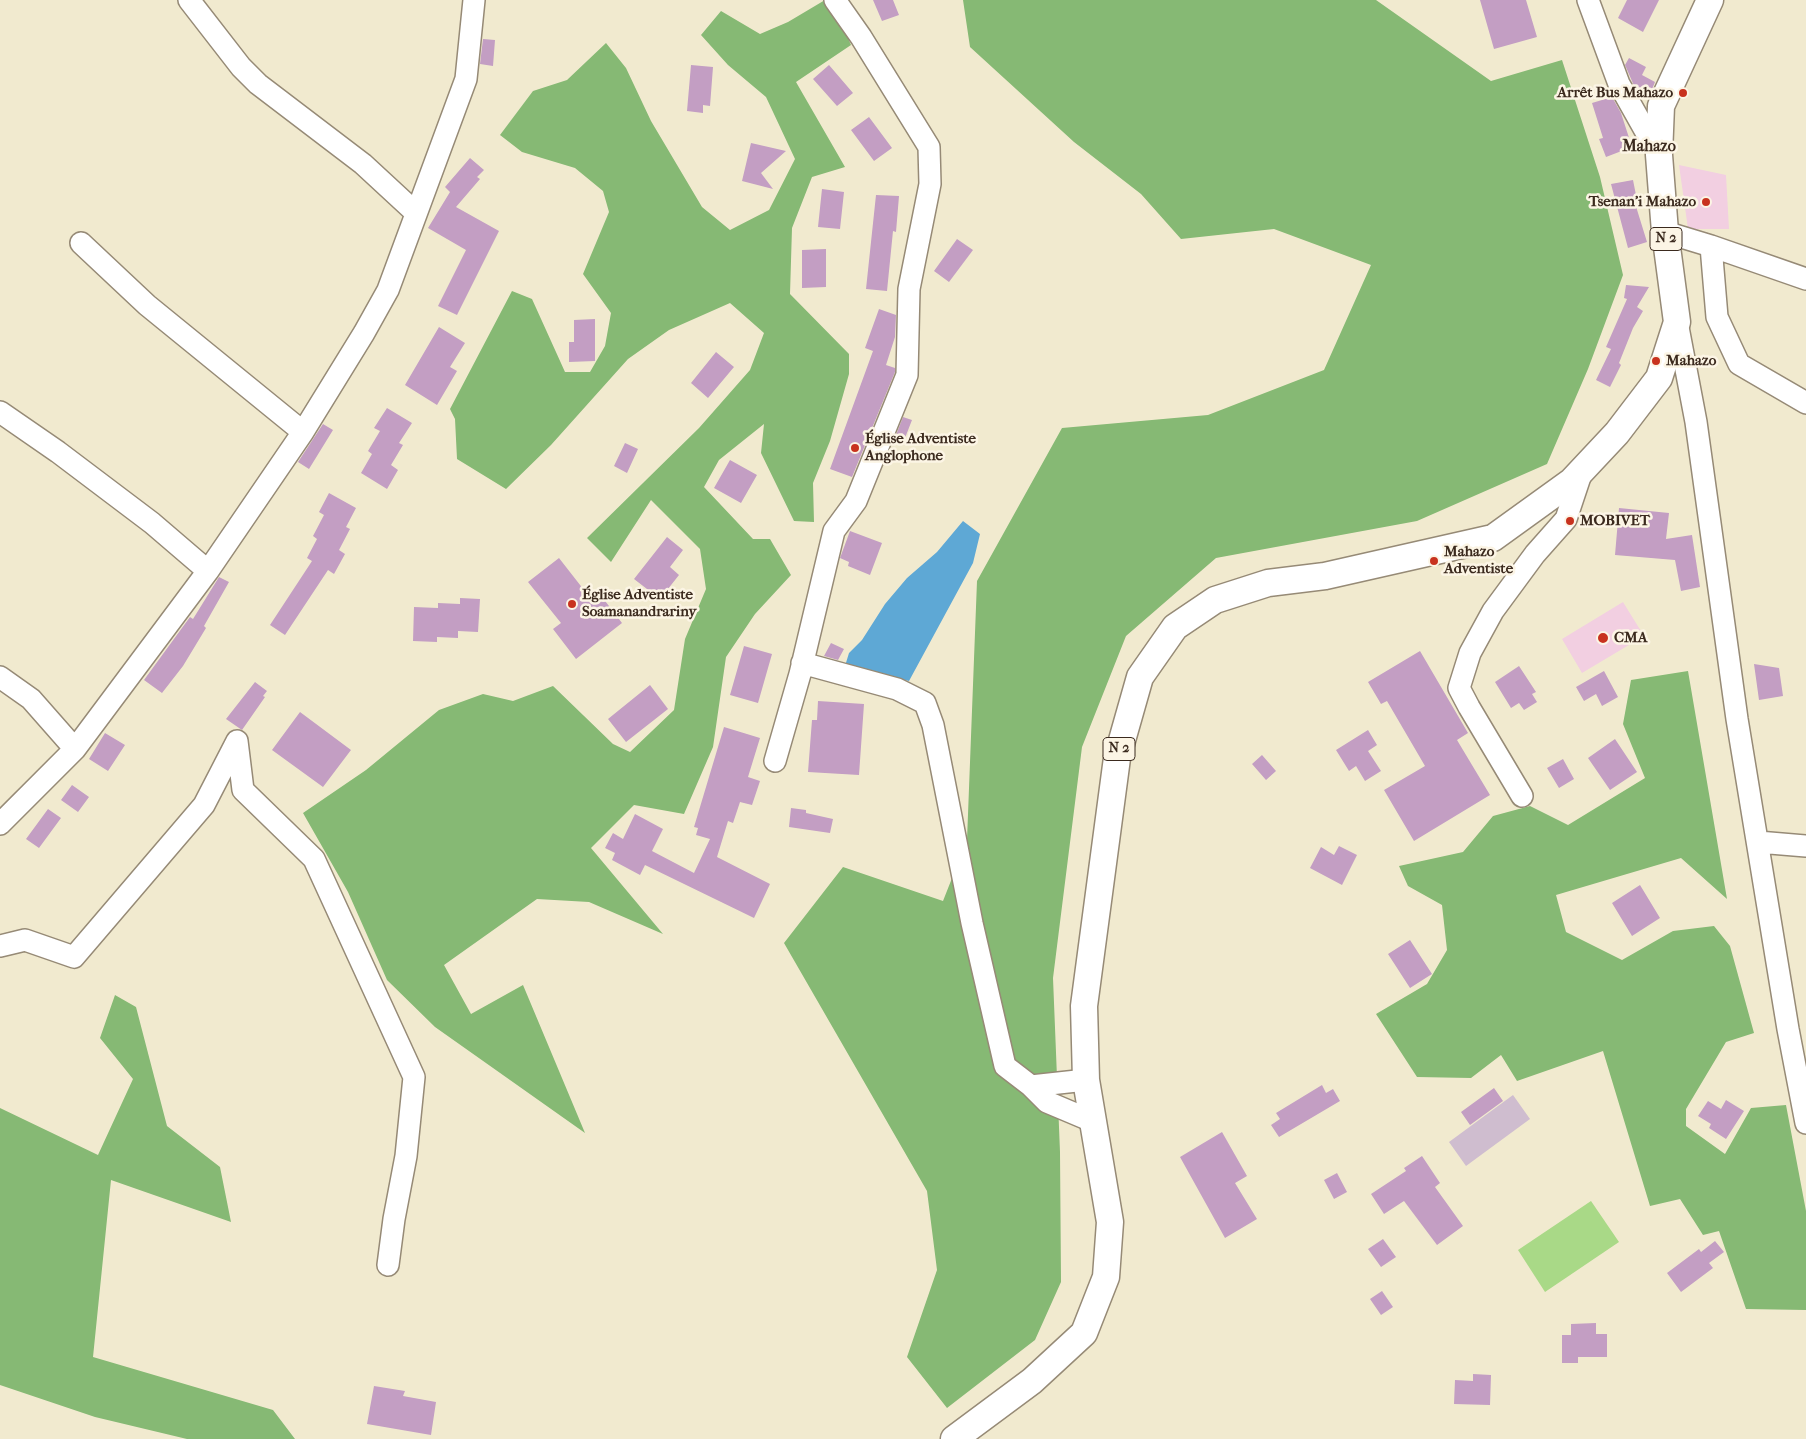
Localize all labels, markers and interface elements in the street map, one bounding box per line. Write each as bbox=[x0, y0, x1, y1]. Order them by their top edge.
place label: Arrêt Bus Mahazo bbox=[1557, 84, 1673, 102]
marker: Arrêt Bus Mahazo bbox=[1677, 87, 1689, 99]
district label: Mahazo bbox=[1622, 137, 1676, 157]
place label: Tsenan'i Mahazo bbox=[1589, 193, 1696, 211]
marker: Tsenan'i Mahazo bbox=[1700, 196, 1712, 208]
road number: N 2 bbox=[1650, 228, 1682, 250]
place label: Mahazo bbox=[1666, 352, 1716, 370]
marker: Mahazo bbox=[1650, 355, 1662, 367]
place label: Église Adventiste Anglophone bbox=[865, 430, 976, 465]
marker: Église Adventiste Anglophone bbox=[849, 442, 861, 454]
place label: MOBIVET bbox=[1580, 512, 1650, 530]
marker: MOBIVET bbox=[1564, 515, 1576, 527]
place label: Mahazo Adventiste bbox=[1444, 543, 1513, 578]
marker: Mahazo Adventiste bbox=[1428, 555, 1440, 567]
place label: Église Adventiste Soamanandrariny bbox=[582, 586, 697, 621]
marker: Église Adventiste Soamanandrariny bbox=[566, 598, 578, 610]
place label: CMA bbox=[1614, 629, 1648, 647]
marker: CMA bbox=[1596, 631, 1610, 645]
road number: N 2 bbox=[1103, 738, 1135, 761]

